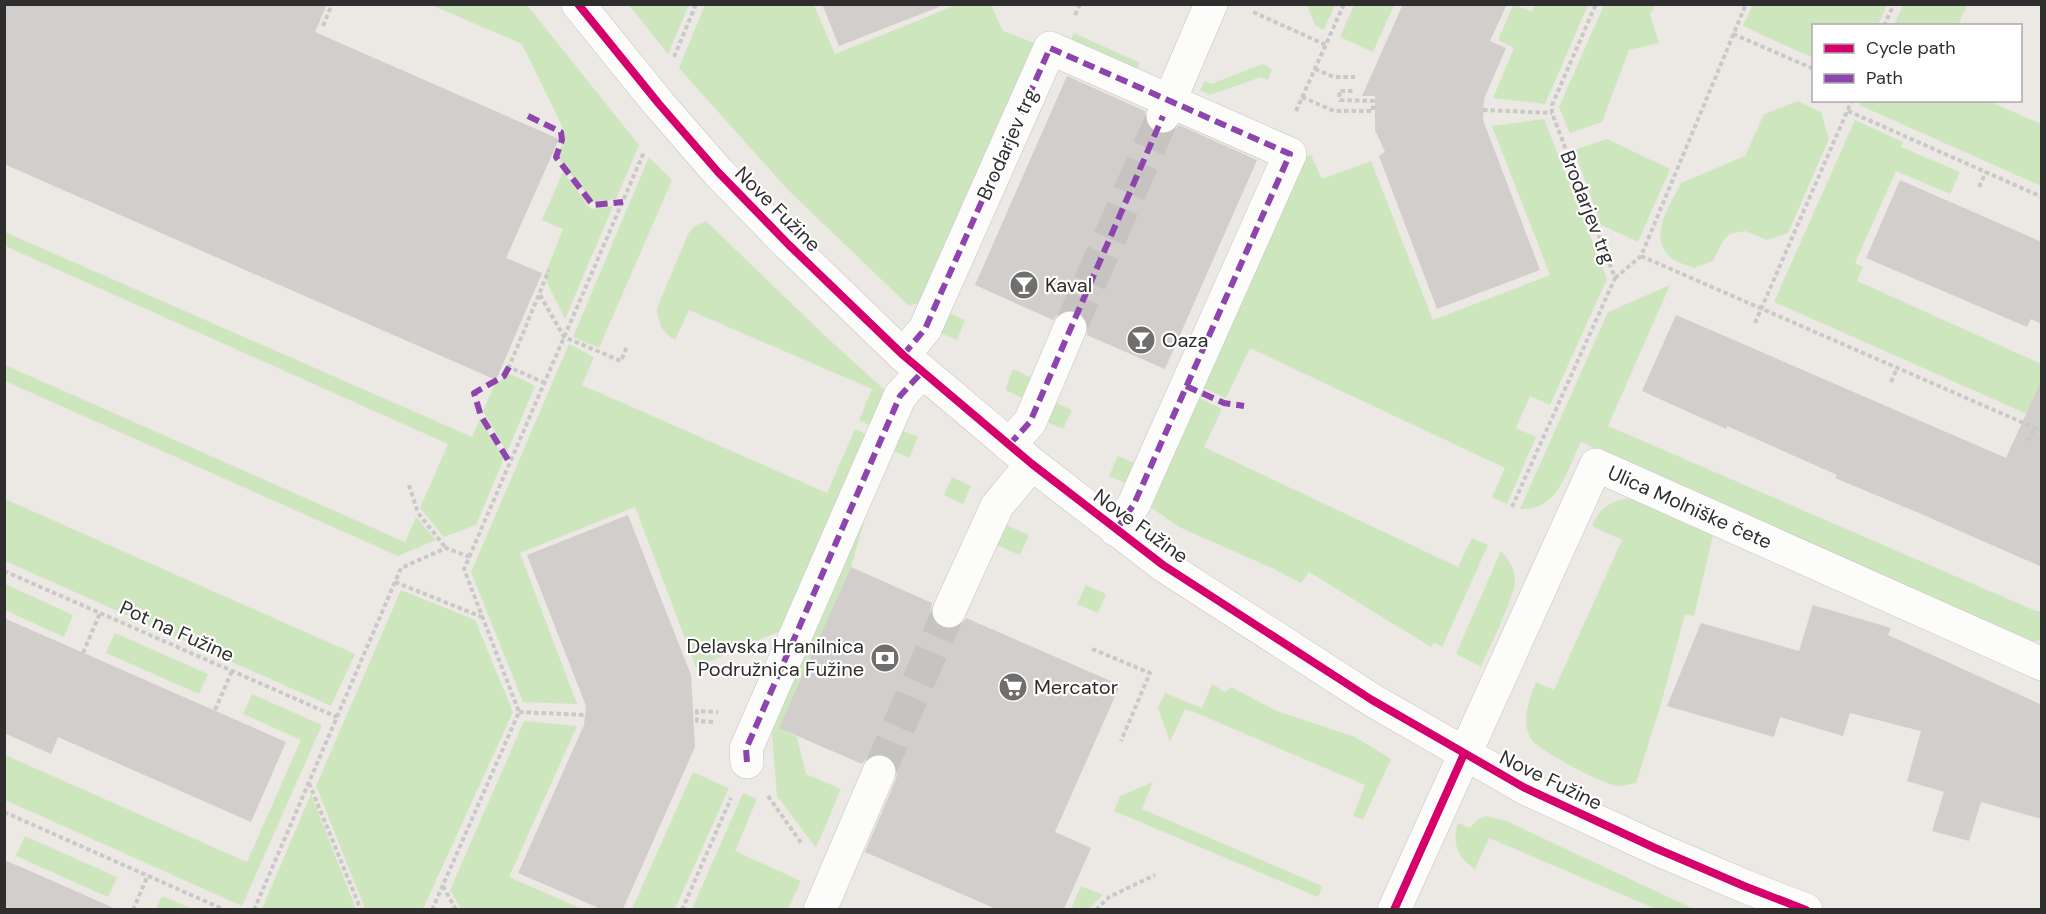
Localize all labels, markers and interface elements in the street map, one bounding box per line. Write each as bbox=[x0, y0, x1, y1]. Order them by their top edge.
legend bbox=[1812, 24, 2022, 102]
text: Cycle path bbox=[1866, 36, 1956, 60]
text: Path bbox=[1866, 66, 1903, 90]
street label: Brodarjev trg bbox=[971, 84, 1043, 204]
street label: Brodarjev trg bbox=[1554, 147, 1622, 267]
street label: Nove Fužine bbox=[730, 161, 826, 257]
bar icon: Kaval bbox=[1008, 269, 1040, 301]
place label: Kaval bbox=[1045, 272, 1092, 298]
bar icon: Oaza bbox=[1125, 324, 1157, 356]
place label: Oaza bbox=[1162, 327, 1208, 353]
street label: Ulica Molniške čete bbox=[1604, 459, 1776, 555]
street label: Nove Fužine bbox=[1089, 483, 1193, 569]
street label: Pot na Fužine bbox=[116, 594, 238, 668]
place label: Delavska Hranilnica Podružnica Fužine bbox=[686, 633, 864, 682]
bank icon: Delavska Hranilnica Podružnica Fužine bbox=[869, 642, 901, 674]
supermarket icon: Mercator bbox=[997, 671, 1029, 703]
place label: Mercator bbox=[1034, 674, 1118, 700]
street label: Nove Fužine bbox=[1495, 744, 1607, 816]

